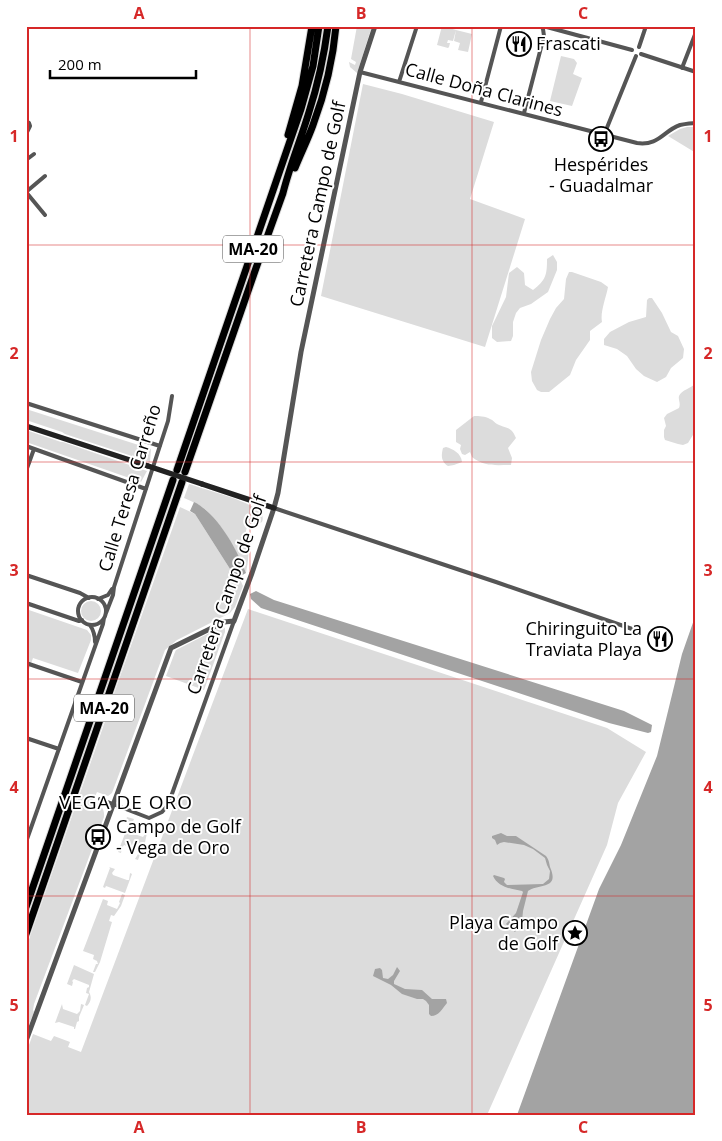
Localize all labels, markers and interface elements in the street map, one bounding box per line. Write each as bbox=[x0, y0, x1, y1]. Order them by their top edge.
text: A bbox=[133, 2, 145, 24]
text: B bbox=[356, 2, 366, 24]
text: C bbox=[578, 2, 588, 24]
restaurant icon: Frascati bbox=[506, 31, 532, 57]
place label: Frascati bbox=[536, 31, 601, 55]
scale bar bbox=[50, 48, 196, 80]
text: 200 m bbox=[58, 54, 102, 74]
street label: Calle Doña Clarines bbox=[403, 56, 566, 122]
street label: Carretera Campo de Golf bbox=[283, 98, 351, 309]
text: 1 bbox=[9, 125, 19, 147]
text: 1 bbox=[703, 125, 713, 147]
bus stop icon: Hespérides - Guadalmar bbox=[588, 126, 614, 152]
place label: Hespérides - Guadalmar bbox=[549, 152, 654, 197]
road number: MA-20 bbox=[223, 235, 283, 262]
text: 2 bbox=[9, 342, 19, 364]
text: 2 bbox=[703, 342, 713, 364]
street label: Calle Teresa Carreño bbox=[92, 401, 166, 574]
street label: Carretera Campo de Golf bbox=[181, 491, 272, 698]
text: 3 bbox=[9, 559, 19, 581]
text: 3 bbox=[703, 559, 713, 581]
place label: Chiringuito La Traviata Playa bbox=[525, 616, 642, 661]
restaurant icon: Chiringuito La Traviata Playa bbox=[647, 626, 673, 652]
road number: MA-20 bbox=[74, 694, 134, 721]
text: 4 bbox=[9, 776, 19, 798]
text: 4 bbox=[703, 776, 713, 798]
district label: VEGA DE ORO bbox=[59, 789, 193, 815]
place label: Campo de Golf - Vega de Oro bbox=[116, 814, 242, 859]
bus stop icon: Campo de Golf - Vega de Oro bbox=[85, 824, 111, 850]
place label: Playa Campo de Golf bbox=[449, 910, 559, 955]
place icon: Playa Campo de Golf bbox=[562, 920, 588, 946]
text: 5 bbox=[9, 994, 19, 1016]
text: 5 bbox=[703, 994, 713, 1016]
text: A bbox=[133, 1116, 145, 1138]
text: B bbox=[356, 1116, 366, 1138]
text: C bbox=[578, 1116, 588, 1138]

